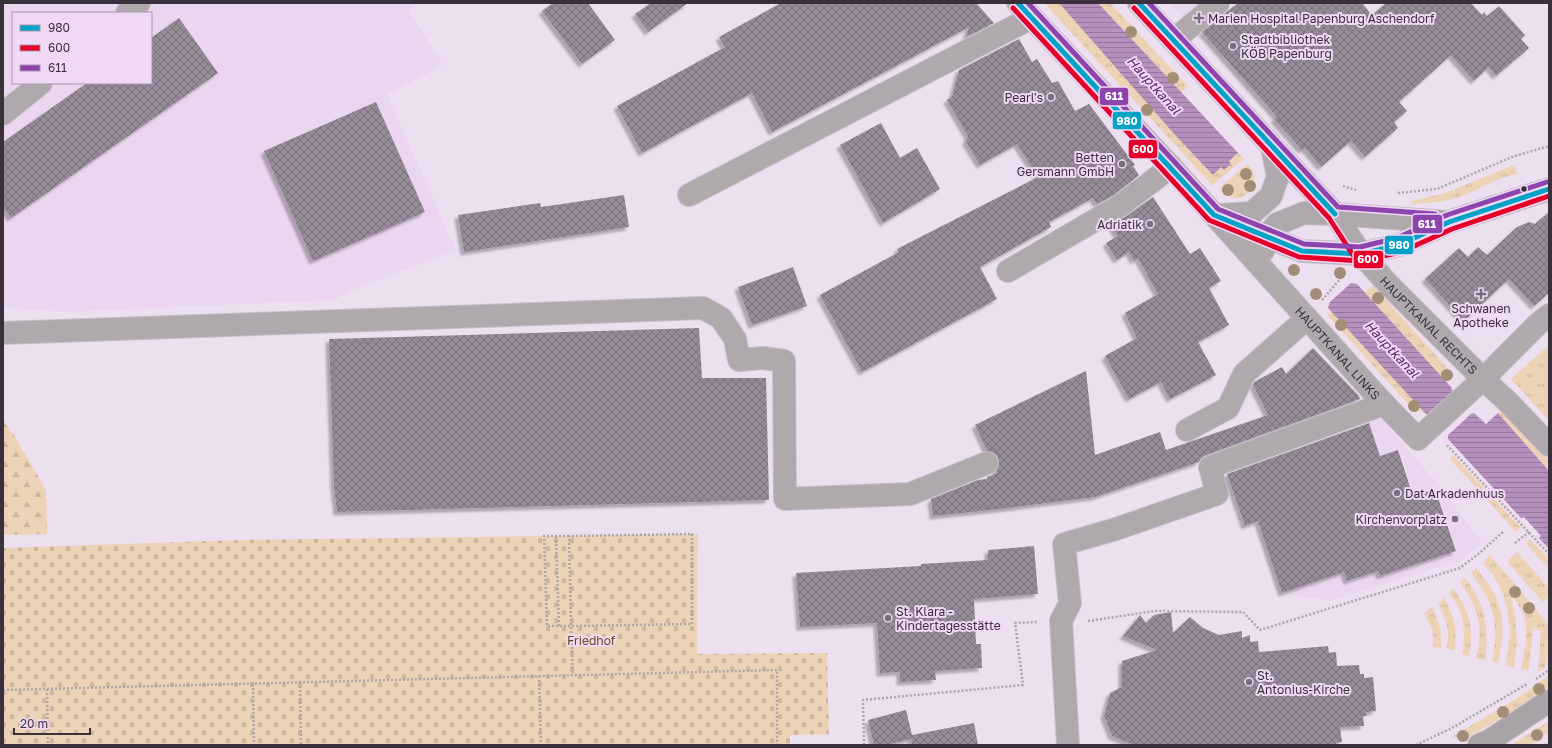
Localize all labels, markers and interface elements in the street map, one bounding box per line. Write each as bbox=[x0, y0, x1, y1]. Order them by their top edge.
place label: Marien Hospital Papenburg Aschendorf bbox=[1208, 11, 1435, 26]
legend bbox=[12, 12, 152, 84]
marker: Marien Hospital Papenburg Aschendorf bbox=[1193, 12, 1205, 24]
text: 980 bbox=[48, 20, 70, 35]
place label: Stadtbibliothek KÖB Papenburg bbox=[1241, 32, 1332, 61]
text: 600 bbox=[48, 40, 70, 55]
marker: Stadtbibliothek KÖB Papenburg bbox=[1228, 41, 1238, 51]
water label: Hauptkanal bbox=[1124, 53, 1185, 118]
text: 611 bbox=[48, 60, 67, 75]
line badge: 611 bbox=[1099, 87, 1129, 106]
text: 611 bbox=[1105, 89, 1123, 102]
place label: Pearl's bbox=[1004, 90, 1043, 105]
marker: Pearl's bbox=[1046, 92, 1056, 102]
line badge: 980 bbox=[1112, 111, 1142, 130]
text: 980 bbox=[1116, 114, 1138, 127]
line badge: 600 bbox=[1128, 139, 1158, 159]
text: 600 bbox=[1132, 142, 1154, 155]
place label: Betten Gersmann GmbH bbox=[1017, 150, 1114, 179]
marker: Betten Gersmann GmbH bbox=[1117, 159, 1127, 169]
unlabelled marker bbox=[1519, 184, 1529, 194]
line badge: 611 bbox=[1412, 214, 1443, 234]
place label: Adriatik bbox=[1097, 217, 1142, 232]
text: 611 bbox=[1418, 217, 1436, 230]
marker: Adriatik bbox=[1145, 219, 1155, 229]
line badge: 980 bbox=[1384, 235, 1414, 255]
text: 980 bbox=[1388, 238, 1410, 251]
line badge: 600 bbox=[1353, 250, 1384, 269]
text: 600 bbox=[1357, 252, 1379, 265]
street label: HAUPTKANAL RECHTS bbox=[1377, 273, 1481, 377]
marker: Schwanen Apotheke bbox=[1476, 289, 1486, 299]
place label: Schwanen Apotheke bbox=[1451, 301, 1511, 330]
street label: HAUPTKANAL LINKS bbox=[1292, 303, 1384, 403]
water label: Hauptkanal bbox=[1361, 317, 1423, 382]
place label: Dat Arkadenhuus bbox=[1405, 486, 1504, 501]
marker: Dat Arkadenhuus bbox=[1392, 488, 1402, 498]
place label: Kirchenvorplatz bbox=[1356, 512, 1447, 527]
marker: Kirchenvorplatz bbox=[1450, 514, 1460, 524]
place label: St. Klara - Kindertagesstätte bbox=[896, 604, 1001, 633]
marker: St. Klara - Kindertagesstätte bbox=[883, 613, 893, 623]
park label: Friedhof bbox=[567, 633, 616, 648]
place label: St. Antonius-Kirche bbox=[1257, 668, 1350, 697]
marker: St. Antonius-Kirche bbox=[1244, 677, 1254, 687]
scale bar bbox=[14, 710, 90, 736]
text: 20 m bbox=[20, 716, 48, 731]

